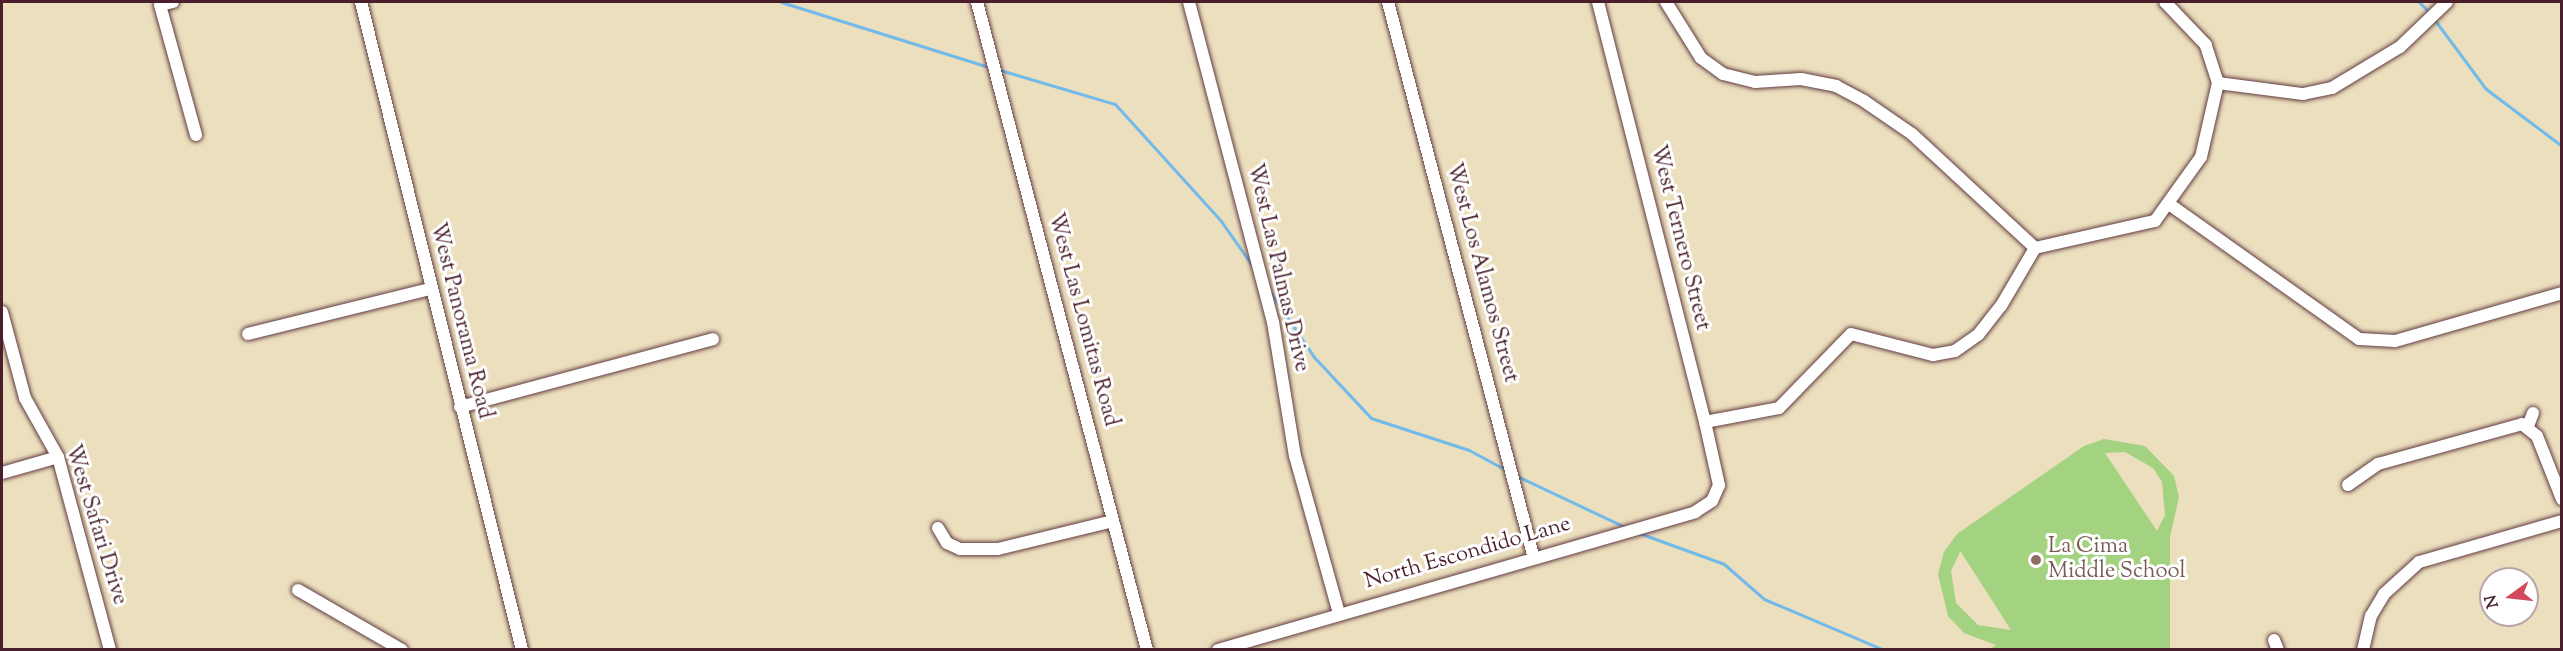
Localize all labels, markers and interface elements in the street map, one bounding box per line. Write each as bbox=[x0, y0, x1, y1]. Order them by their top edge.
street label: West Ternero Street bbox=[1643, 143, 1715, 333]
street label: West Los Alamos Street bbox=[1439, 160, 1523, 386]
street label: West Las Palmas Drive bbox=[1240, 161, 1314, 375]
street label: West Las Lomitas Road bbox=[1041, 210, 1123, 430]
street label: West Panorama Road bbox=[423, 220, 497, 422]
street label: West Safari Drive bbox=[58, 442, 132, 608]
street label: North Escondido Lane bbox=[1362, 512, 1574, 596]
place label: La Cima Middle School bbox=[2048, 534, 2186, 586]
marker: La Cima Middle School bbox=[2029, 553, 2043, 567]
north arrow bbox=[2479, 567, 2539, 627]
text: N bbox=[2480, 592, 2506, 610]

